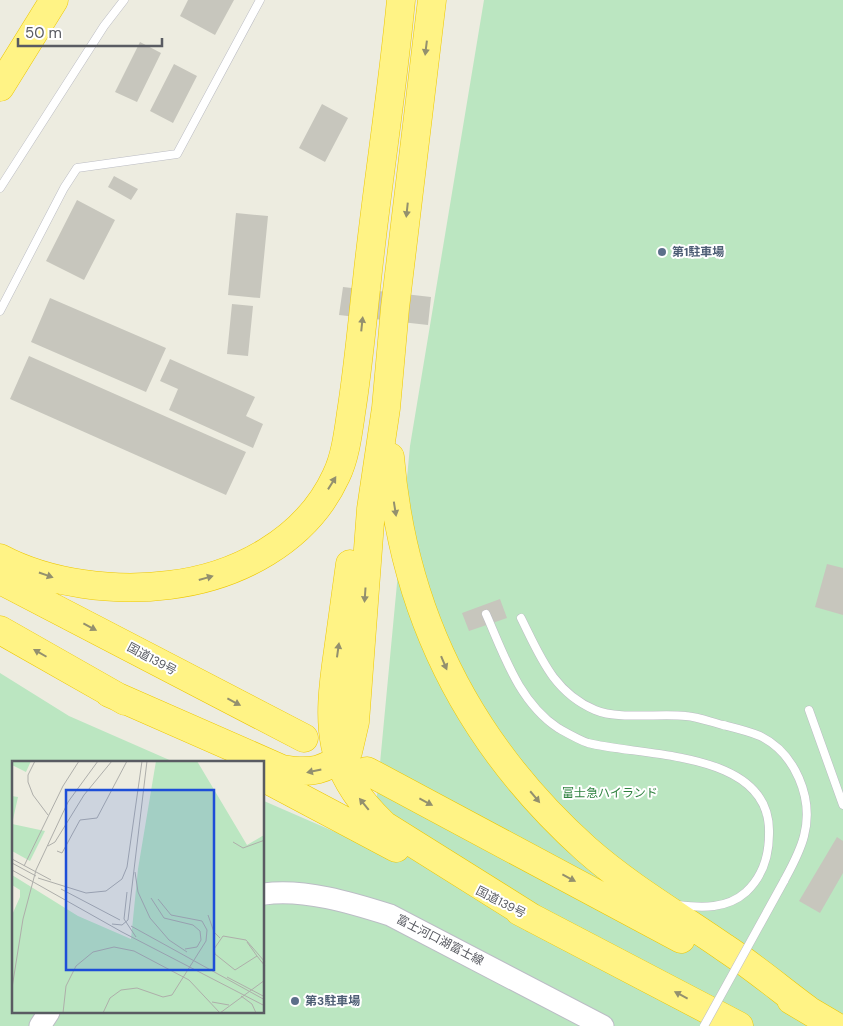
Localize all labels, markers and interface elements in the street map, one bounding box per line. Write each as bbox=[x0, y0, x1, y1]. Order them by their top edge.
scale bar bbox=[18, 15, 161, 47]
text: 50 m bbox=[25, 23, 62, 43]
one-way arrow bbox=[422, 41, 430, 57]
one-way arrow bbox=[403, 202, 411, 218]
place label: 第1駐車場 bbox=[672, 244, 724, 260]
marker: 第1駐車場 bbox=[656, 246, 668, 258]
one-way arrow bbox=[358, 316, 366, 332]
one-way arrow bbox=[328, 477, 337, 490]
one-way arrow bbox=[391, 501, 399, 517]
one-way arrow bbox=[38, 572, 53, 579]
one-way arrow bbox=[199, 573, 214, 581]
one-way arrow bbox=[360, 588, 368, 604]
one-way arrow bbox=[83, 623, 97, 631]
street label: 国道139号 bbox=[124, 639, 180, 679]
one-way arrow bbox=[334, 642, 342, 658]
one-way arrow bbox=[34, 649, 47, 658]
one-way arrow bbox=[441, 656, 449, 670]
one-way arrow bbox=[227, 698, 241, 706]
inset map bbox=[12, 761, 265, 1014]
one-way arrow bbox=[307, 767, 322, 775]
park label: 富士急ハイランド bbox=[562, 785, 658, 801]
one-way arrow bbox=[529, 791, 540, 803]
one-way arrow bbox=[359, 798, 370, 811]
one-way arrow bbox=[418, 798, 433, 806]
one-way arrow bbox=[562, 874, 577, 882]
street label: 国道139号 bbox=[473, 883, 529, 921]
street label: 富士河口湖富士線 bbox=[394, 911, 486, 969]
one-way arrow bbox=[673, 991, 688, 999]
place label: 第3駐車場 bbox=[305, 993, 360, 1009]
marker: 第3駐車場 bbox=[289, 995, 301, 1007]

